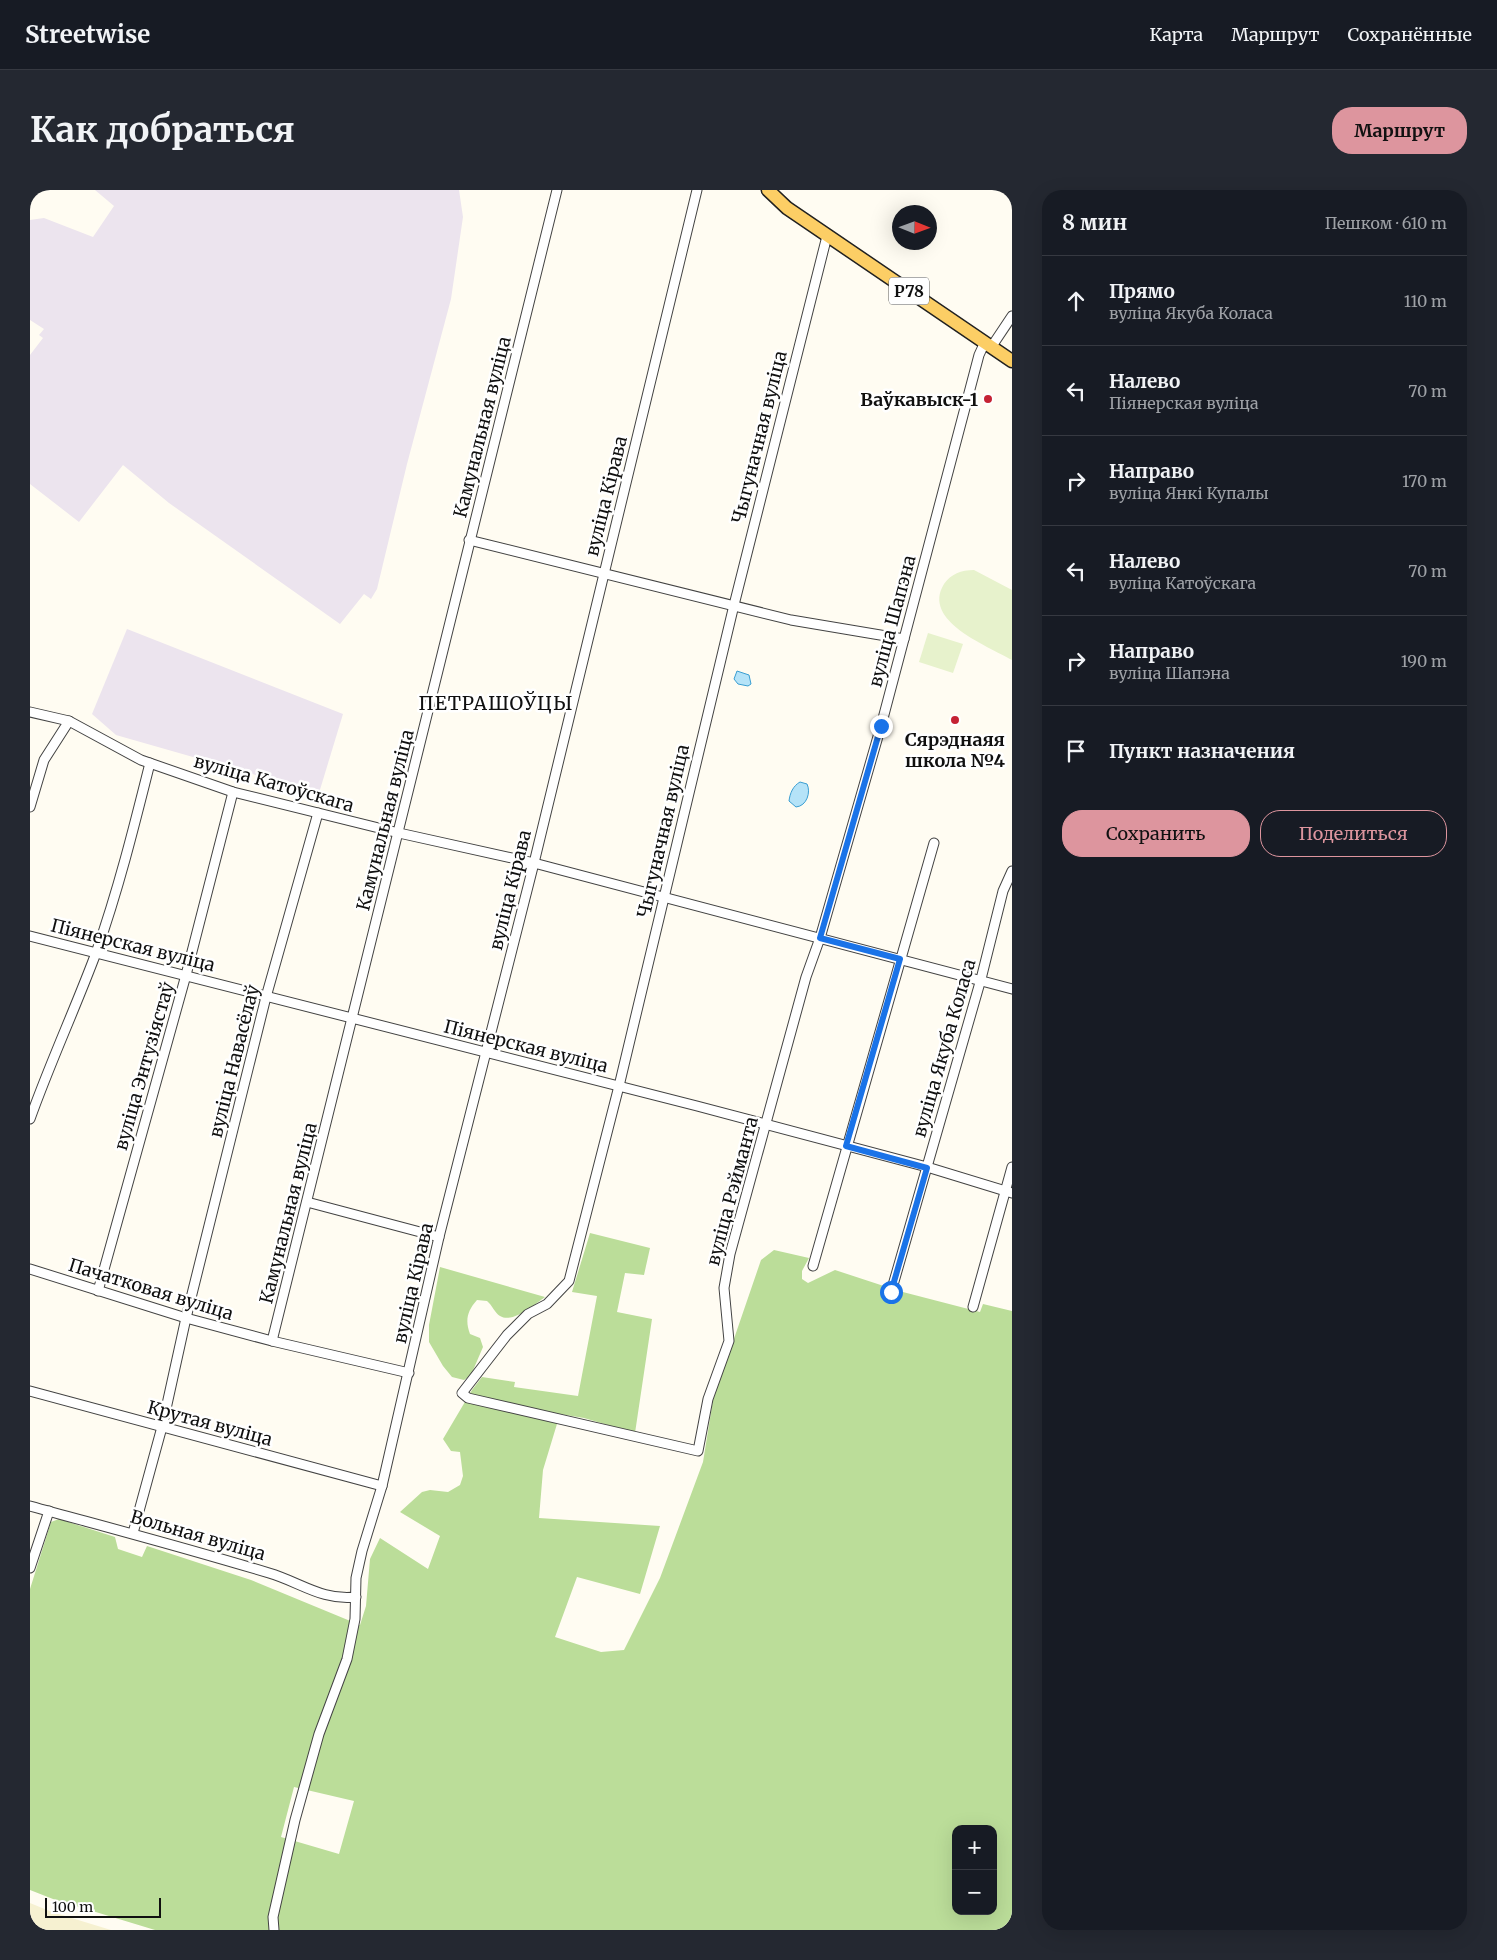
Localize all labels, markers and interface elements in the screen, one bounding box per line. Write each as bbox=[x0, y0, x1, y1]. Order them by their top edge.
text: Streetwise bbox=[25, 19, 150, 50]
text: Карта bbox=[1150, 23, 1203, 46]
text: Маршрут bbox=[1231, 23, 1319, 46]
text: Сохранённые bbox=[1347, 23, 1472, 46]
button: Маршрут bbox=[1332, 107, 1467, 154]
text: Как добраться bbox=[30, 108, 295, 152]
north arrow bbox=[892, 205, 937, 250]
text: 8 мин bbox=[1062, 209, 1127, 236]
text: Пешком · 610 m bbox=[1325, 213, 1447, 233]
road number: Р78 bbox=[889, 278, 929, 304]
text: Прямо bbox=[1109, 279, 1175, 303]
icon: ahead bbox=[1062, 287, 1090, 315]
text: 110 m bbox=[1404, 291, 1447, 311]
text: вуліца Якуба Коласа bbox=[1109, 303, 1273, 323]
street label: Камунальная вуліца bbox=[448, 334, 516, 520]
street label: Чыгуначная вуліца bbox=[726, 348, 792, 526]
text: Налево bbox=[1109, 369, 1180, 393]
icon: left bbox=[1062, 377, 1090, 405]
text: 70 m bbox=[1408, 381, 1447, 401]
place label: Ваўкавыск-1 bbox=[860, 388, 978, 411]
marker: Ваўкавыск-1 bbox=[982, 393, 994, 405]
text: Піянерская вуліца bbox=[1109, 393, 1259, 413]
street label: вуліца Кірава bbox=[580, 433, 632, 558]
text: Направо bbox=[1109, 459, 1194, 483]
icon: right bbox=[1062, 467, 1090, 495]
text: 170 m bbox=[1402, 471, 1447, 491]
text: вуліца Янкі Купалы bbox=[1109, 483, 1269, 503]
text: Налево bbox=[1109, 549, 1180, 573]
street label: вуліца Шапэна bbox=[863, 552, 921, 690]
icon: left bbox=[1062, 557, 1090, 585]
text: 70 m bbox=[1408, 561, 1447, 581]
text: вуліца Катоўскага bbox=[1109, 573, 1256, 593]
text: Направо bbox=[1109, 639, 1194, 663]
icon: right bbox=[1062, 647, 1090, 675]
text: 190 m bbox=[1401, 651, 1447, 671]
text: вуліца Шапэна bbox=[1109, 663, 1230, 683]
district label: ПЕТРАШОЎЦЫ bbox=[419, 691, 573, 715]
marker: Сярэднаяя школа №4 bbox=[949, 714, 961, 726]
route end bbox=[870, 715, 893, 738]
street label: Камунальная вуліца bbox=[351, 727, 419, 913]
place label: Сярэднаяя школа №4 bbox=[905, 728, 1006, 772]
icon: arrive bbox=[1062, 737, 1090, 765]
text: Пункт назначения bbox=[1109, 739, 1295, 763]
street label: Чыгуначная вуліца bbox=[632, 742, 694, 920]
street label: вуліца Катоўскага bbox=[191, 749, 357, 817]
button: Сохранить bbox=[1062, 810, 1250, 857]
button: Поделиться bbox=[1260, 810, 1447, 857]
street label: вуліца Кірава bbox=[484, 827, 536, 952]
street label: Піянерская вуліца bbox=[49, 913, 218, 977]
street label: вуліца Якуба Коласа bbox=[908, 956, 981, 1140]
street label: вуліца Энтузіястаў bbox=[109, 979, 179, 1153]
street label: вуліца Навасёлаў bbox=[204, 982, 264, 1140]
street label: Піянерская вуліца bbox=[442, 1014, 611, 1078]
street label: вуліца Рэйманта bbox=[701, 1114, 763, 1268]
street label: Камунальная вуліца bbox=[254, 1120, 322, 1306]
street label: вуліца Кірава bbox=[388, 1220, 438, 1346]
street label: Пачатковая вуліца bbox=[66, 1253, 236, 1325]
route start bbox=[880, 1281, 903, 1304]
street label: Крутая вуліца bbox=[145, 1395, 275, 1451]
street label: Вольная вуліца bbox=[128, 1505, 269, 1565]
map controls bbox=[952, 1825, 997, 1915]
button: + bbox=[952, 1825, 997, 1870]
button: − bbox=[952, 1870, 997, 1915]
scale bar bbox=[45, 1895, 161, 1918]
text: 100 m bbox=[52, 1898, 93, 1916]

